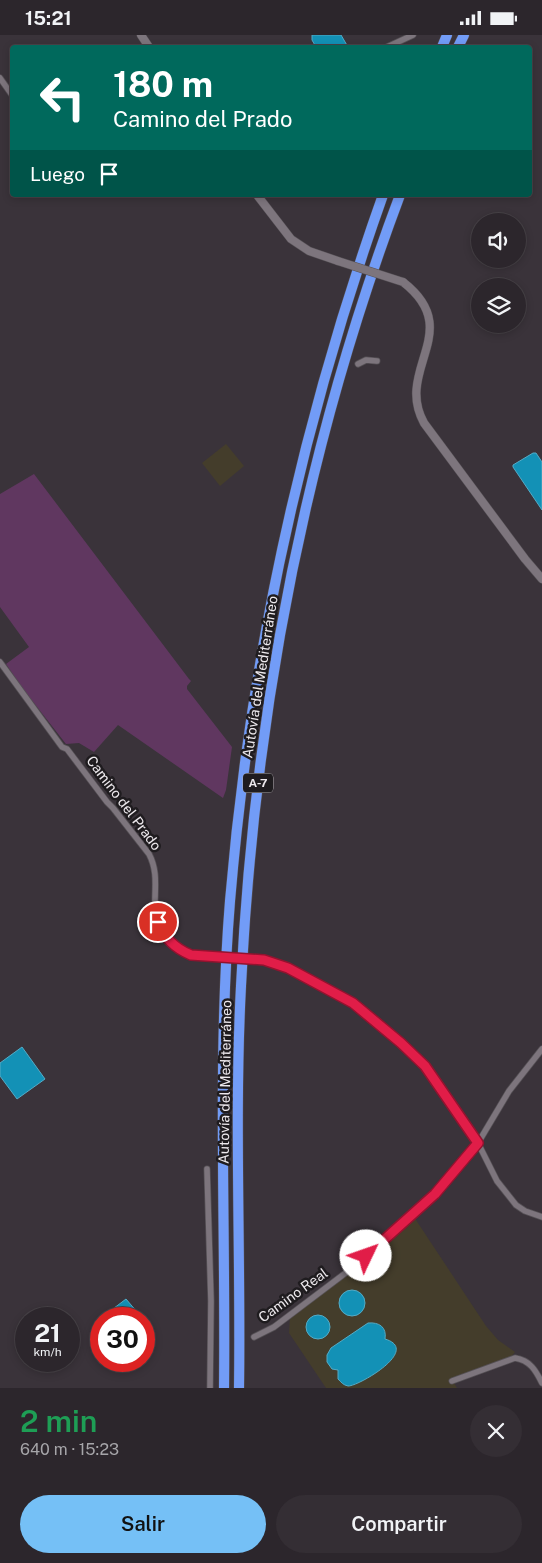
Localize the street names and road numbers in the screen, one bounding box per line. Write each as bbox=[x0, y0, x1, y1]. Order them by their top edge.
street label: Autovía del Mediterráneo bbox=[239, 595, 281, 759]
street label: Camino del Prado bbox=[83, 753, 165, 853]
road number: A-7 bbox=[243, 773, 273, 793]
street label: Autovía del Mediterráneo bbox=[216, 1000, 234, 1164]
street label: Camino Real bbox=[255, 1265, 331, 1325]

